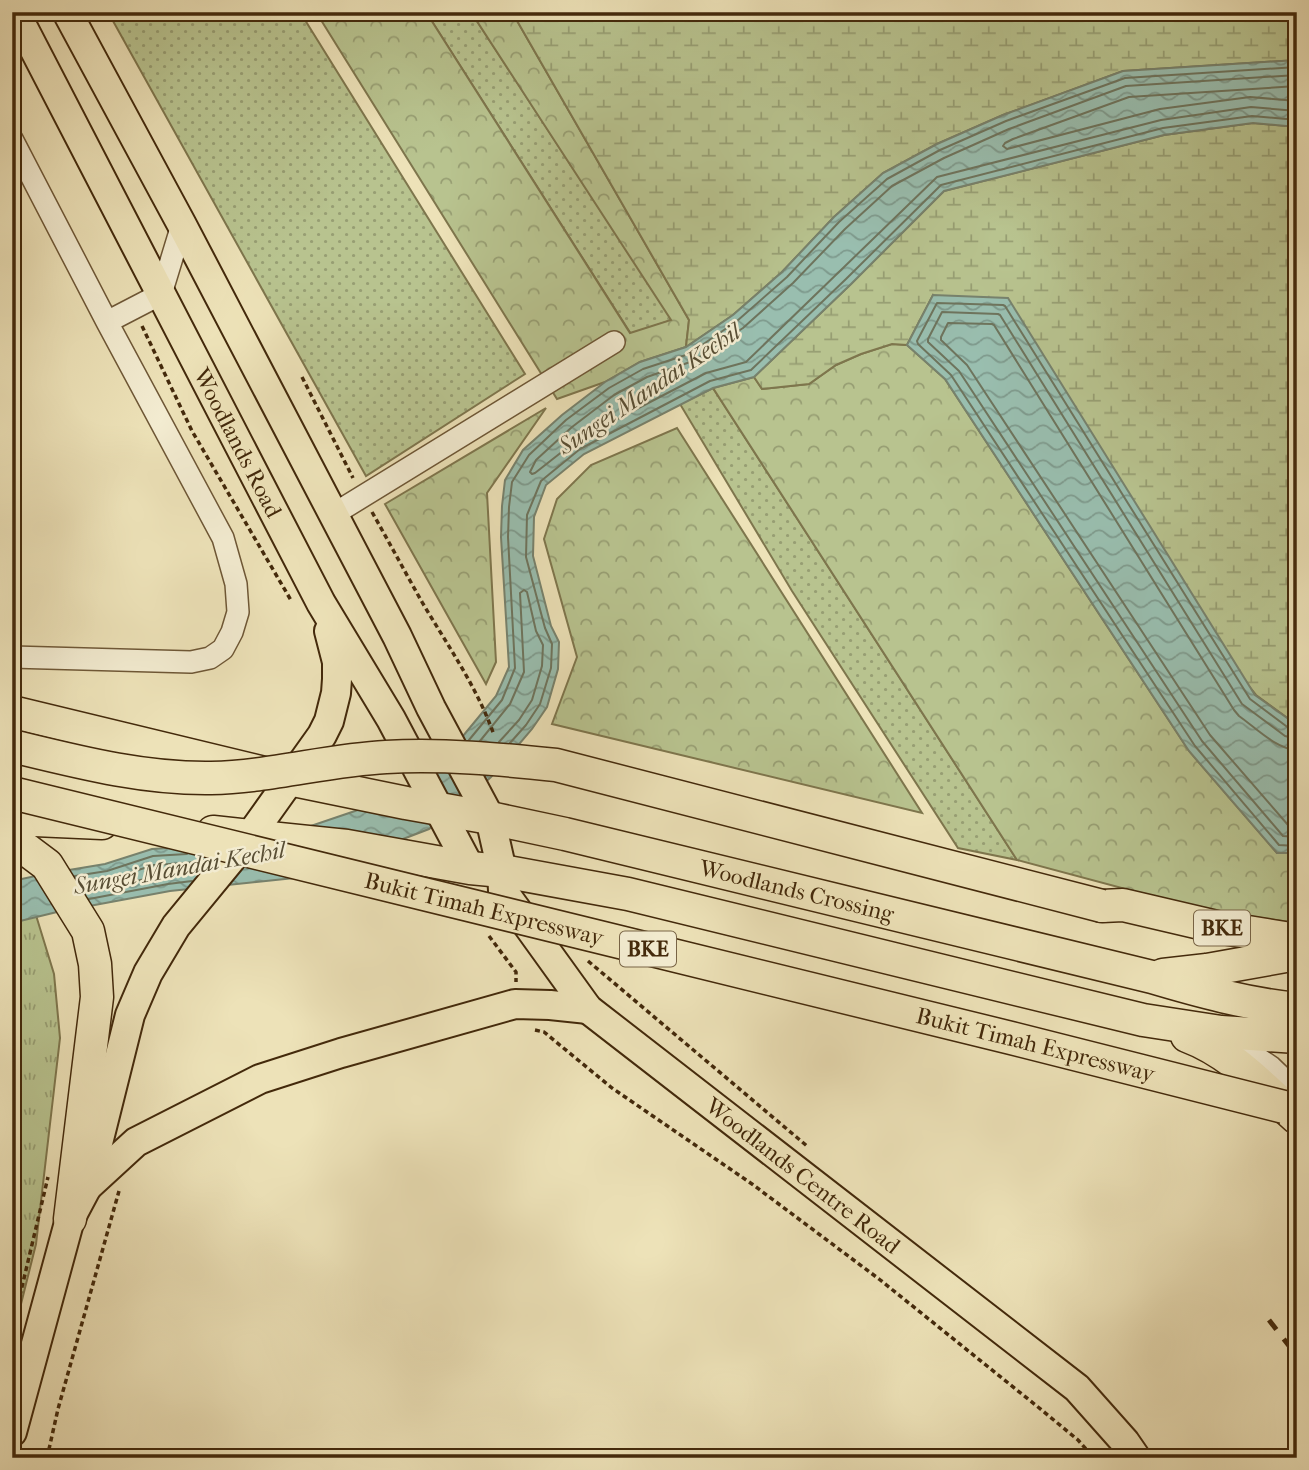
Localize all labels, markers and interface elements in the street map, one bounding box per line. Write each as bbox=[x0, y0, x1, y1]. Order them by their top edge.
water label: Sungei Mandai Kechil bbox=[552, 316, 748, 461]
street label: Woodlands Road bbox=[187, 363, 288, 523]
water label: Sungei Mandai Kechil bbox=[70, 835, 290, 901]
street label: Woodlands Crossing bbox=[696, 854, 897, 928]
street label: Bukit Timah Expressway bbox=[362, 867, 607, 952]
road number: BKE bbox=[1194, 911, 1250, 946]
road number: BKE bbox=[620, 932, 676, 967]
street label: Bukit Timah Expressway bbox=[913, 1002, 1158, 1088]
street label: Woodlands Centre Road bbox=[699, 1092, 906, 1260]

